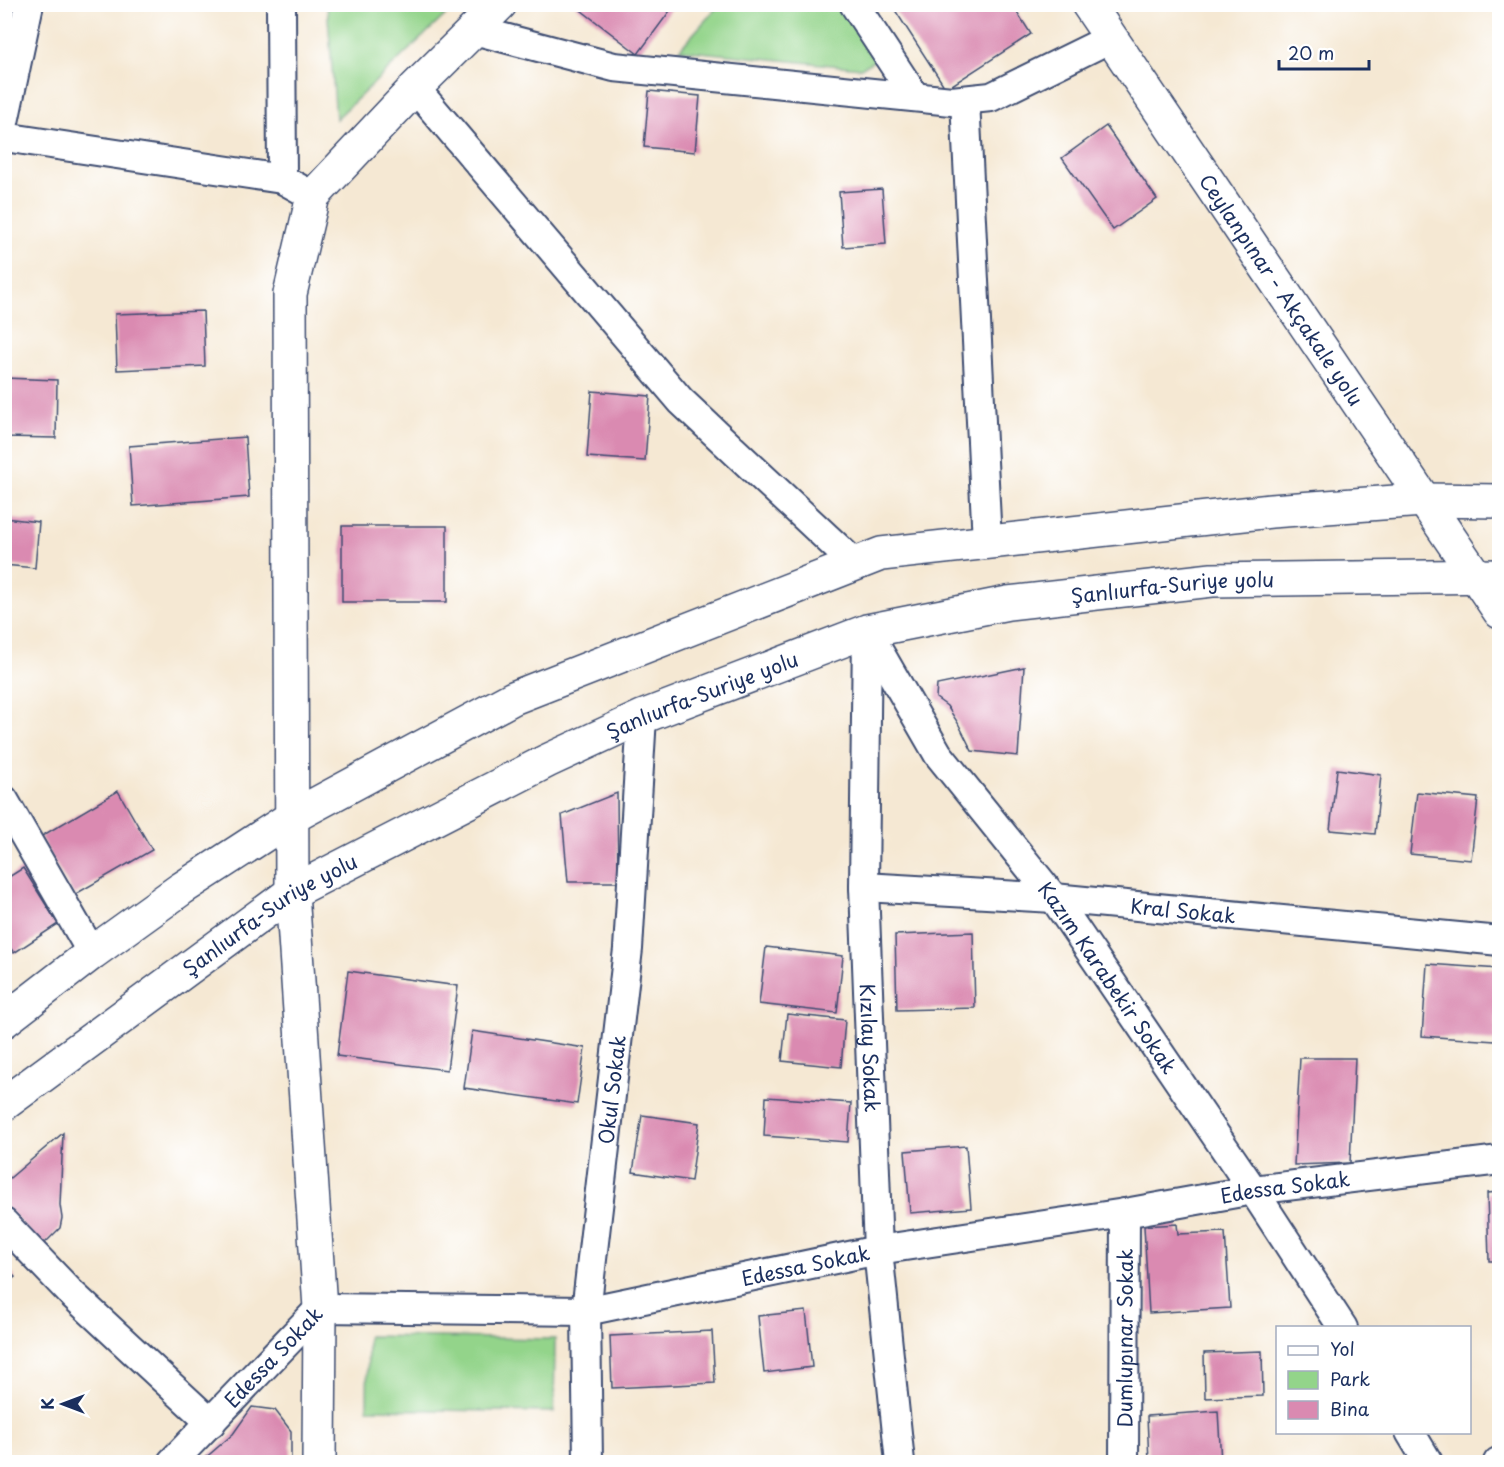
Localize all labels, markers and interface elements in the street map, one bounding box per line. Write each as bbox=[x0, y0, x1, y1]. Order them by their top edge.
scale bar bbox=[1279, 33, 1369, 71]
text: 20 m bbox=[1288, 39, 1334, 66]
street label: Ceylanpınar - Akçakale yolu bbox=[1192, 168, 1371, 412]
street label: Şanlıurfa-Suriye yolu bbox=[1069, 564, 1274, 611]
street label: Şanlıurfa-Suriye yolu bbox=[601, 644, 803, 747]
street label: Şanlıurfa-Suriye yolu bbox=[176, 846, 363, 983]
street label: Kazım Karabekir Sokak bbox=[1031, 875, 1185, 1080]
street label: Kral Sokak bbox=[1129, 890, 1237, 930]
street label: Kızılay Sokak bbox=[853, 983, 888, 1113]
street label: Okul Sokak bbox=[590, 1033, 633, 1146]
street label: Edessa Sokak bbox=[1218, 1163, 1352, 1211]
street label: Edessa Sokak bbox=[739, 1237, 873, 1293]
street label: Dumlupınar Sokak bbox=[1109, 1248, 1140, 1428]
street label: Edessa Sokak bbox=[217, 1299, 329, 1414]
legend bbox=[1276, 1326, 1471, 1434]
text: Yol bbox=[1330, 1335, 1355, 1362]
text: Park bbox=[1330, 1365, 1370, 1392]
north arrow bbox=[33, 1374, 93, 1434]
text: Bina bbox=[1330, 1395, 1370, 1422]
text: K bbox=[35, 1398, 59, 1410]

